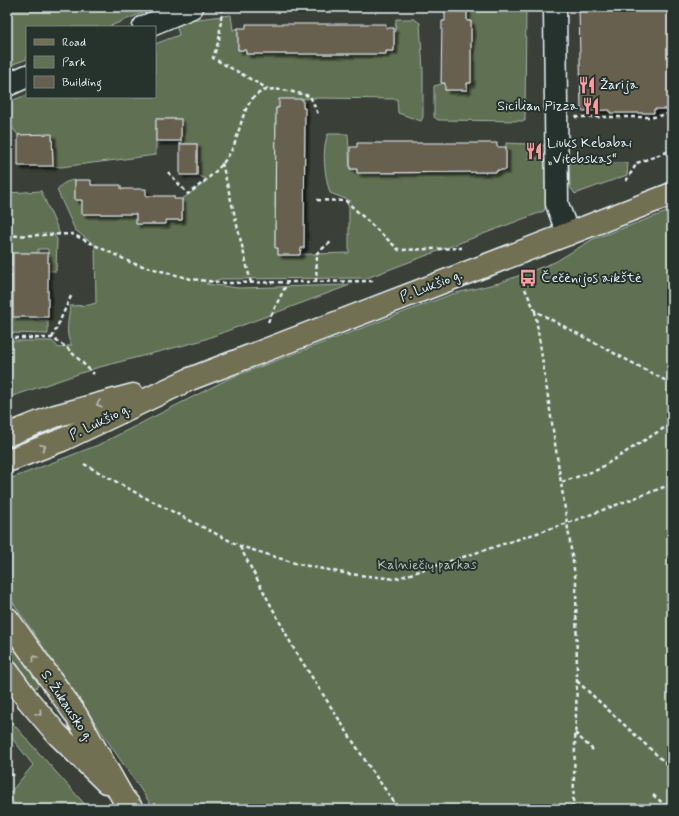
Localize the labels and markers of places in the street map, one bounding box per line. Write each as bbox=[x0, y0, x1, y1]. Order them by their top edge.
restaurant icon: Žarija bbox=[577, 75, 597, 95]
place label: Žarija bbox=[600, 76, 639, 94]
restaurant icon: Sicilian Pizza bbox=[581, 96, 601, 116]
place label: Sicilian Pizza bbox=[497, 97, 579, 115]
place label: Liuks Kebabai „Vitebskas“ bbox=[547, 134, 632, 168]
restaurant icon: Liuks Kebabai „Vitebskas“ bbox=[524, 141, 544, 161]
bus stop icon: Čečėnijos aikštė bbox=[518, 268, 538, 288]
place label: Čečėnijos aikštė bbox=[541, 269, 642, 287]

